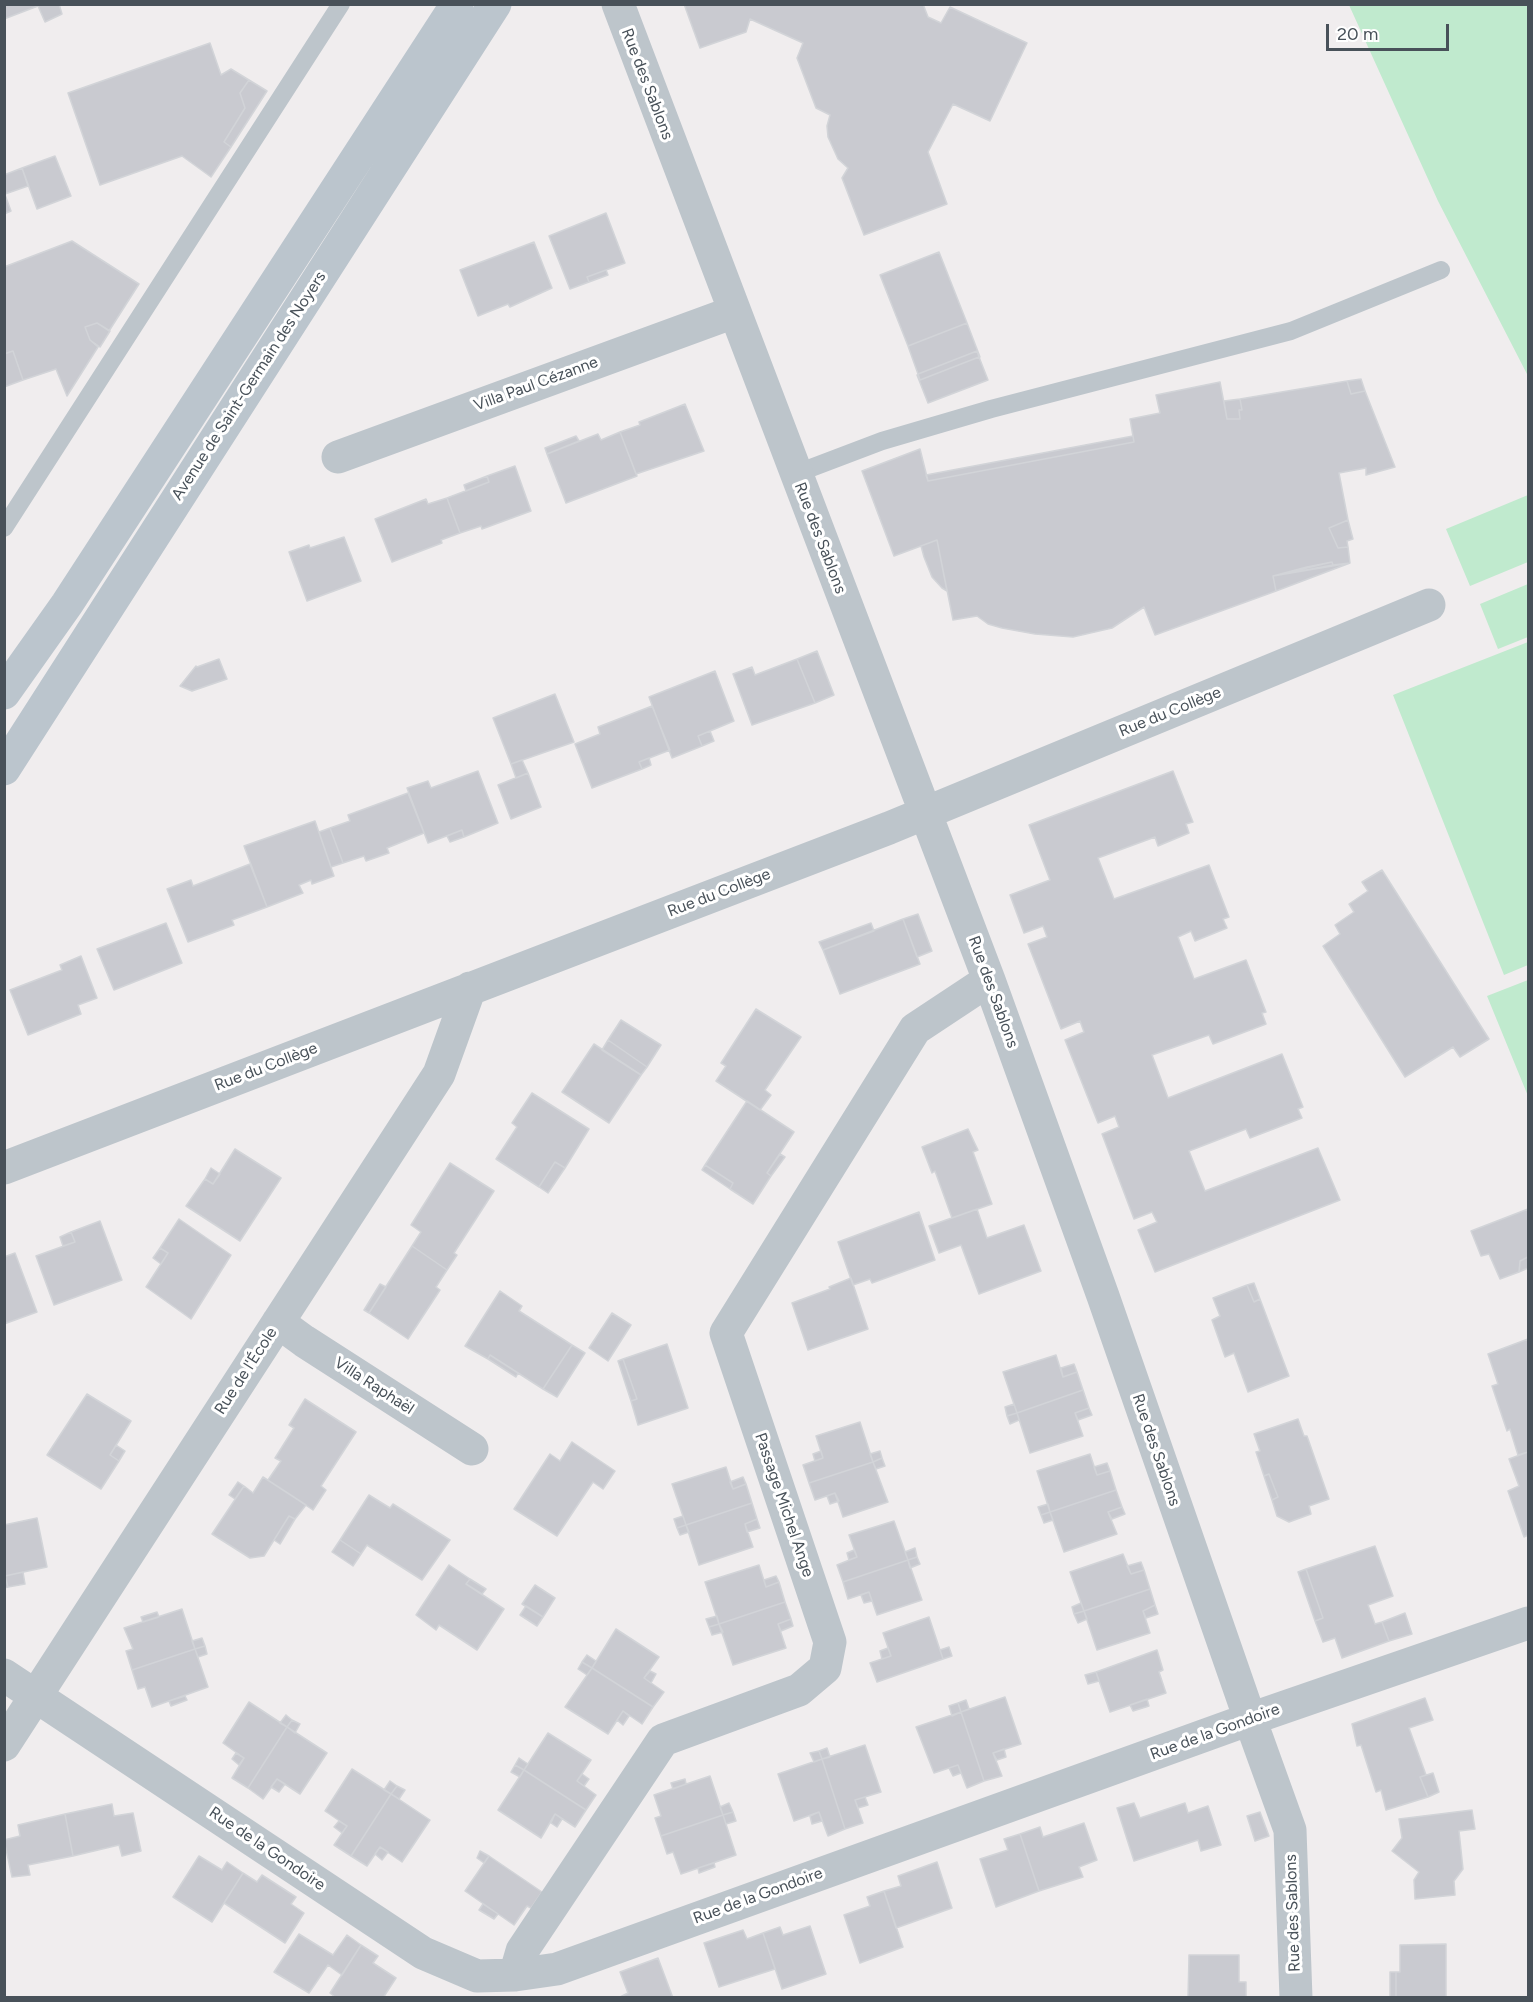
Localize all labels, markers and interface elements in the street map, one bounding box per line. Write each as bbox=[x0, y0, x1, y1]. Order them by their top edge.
scale bar bbox=[1329, 12, 1452, 50]
text: 20 m bbox=[1337, 23, 1378, 45]
street label: Rue des Sablons bbox=[617, 26, 677, 142]
street label: Avenue de Saint-Germain des Noyers bbox=[168, 268, 330, 504]
street label: Villa Paul Cézanne bbox=[471, 353, 601, 415]
street label: Rue des Sablons bbox=[790, 480, 850, 596]
street label: Rue du Collège bbox=[1116, 683, 1224, 741]
street label: Rue du Collège bbox=[665, 865, 773, 921]
street label: Rue des Sablons bbox=[964, 933, 1022, 1051]
street label: Rue du Collège bbox=[212, 1039, 320, 1095]
street label: Rue de l'École bbox=[211, 1324, 281, 1418]
street label: Villa Raphaël bbox=[331, 1353, 417, 1419]
street label: Rue des Sablons bbox=[1128, 1391, 1184, 1509]
street label: Passage Michel Ange bbox=[750, 1430, 818, 1580]
street label: Rue de la Gondoire bbox=[1148, 1700, 1282, 1764]
street label: Rue de la Gondoire bbox=[205, 1803, 329, 1895]
street label: Rue des Sablons bbox=[1281, 1854, 1305, 1972]
street label: Rue de la Gondoire bbox=[691, 1864, 825, 1928]

